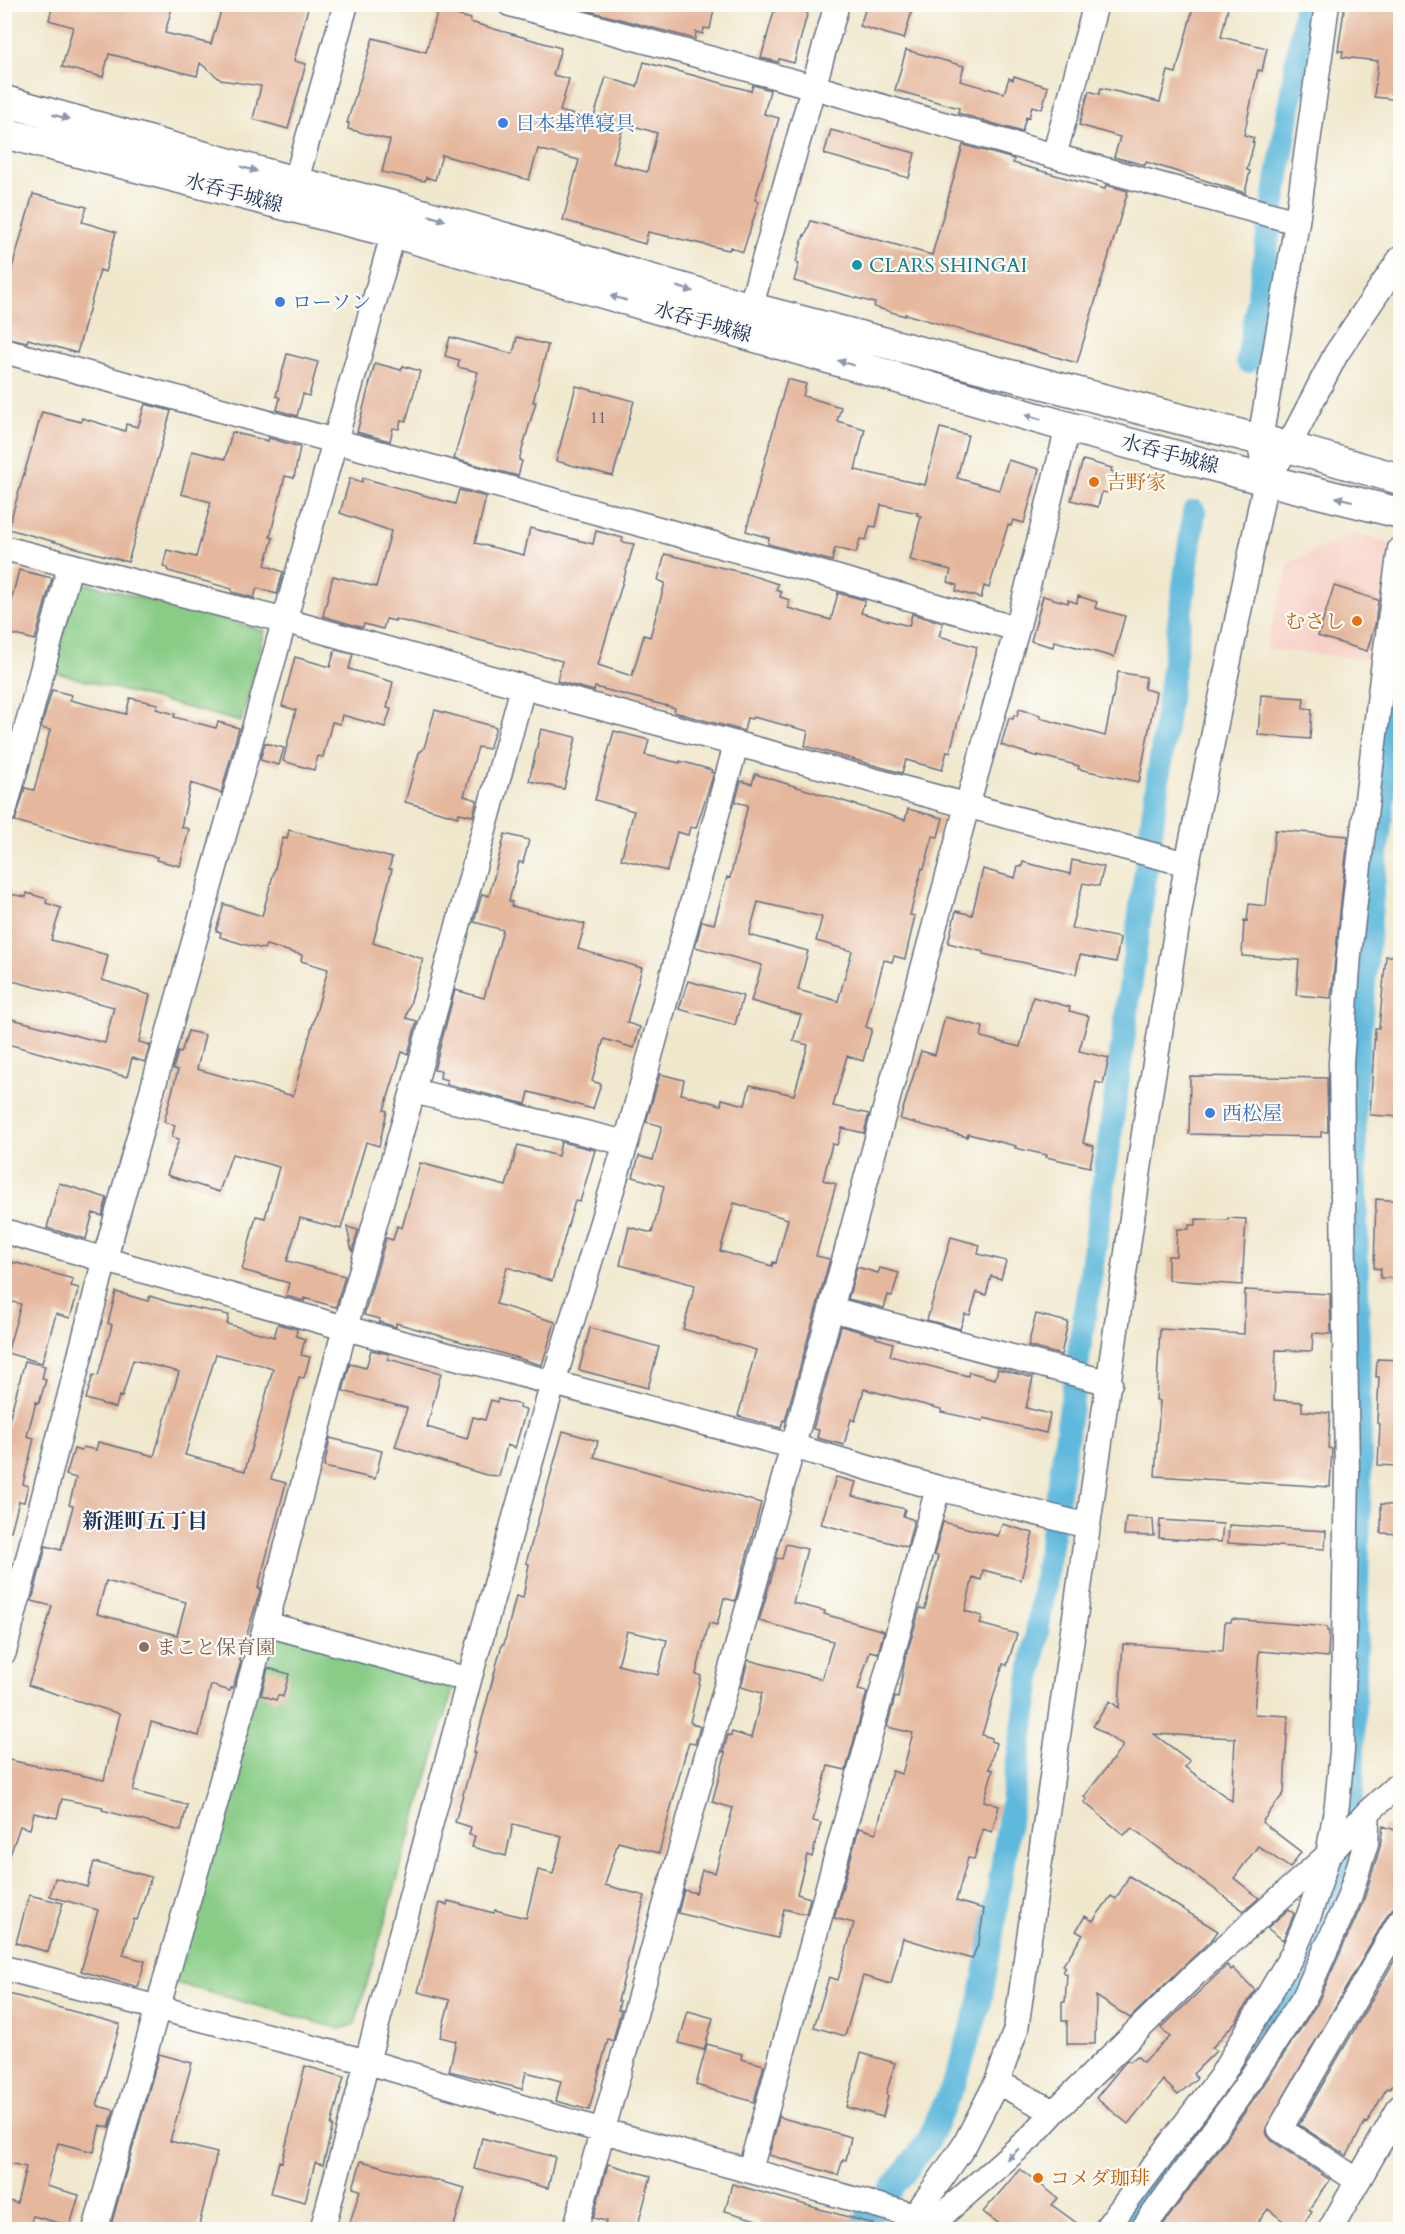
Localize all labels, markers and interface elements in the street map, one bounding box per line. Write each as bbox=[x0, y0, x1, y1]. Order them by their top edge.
place label: 日本基準寝具 bbox=[515, 110, 635, 137]
one-way arrow bbox=[52, 112, 70, 122]
marker: 日本基準寝具 bbox=[496, 116, 510, 130]
one-way arrow bbox=[240, 165, 258, 174]
street label: 水呑手城線 bbox=[182, 167, 286, 219]
one-way arrow bbox=[428, 214, 446, 223]
place label: CLARS SHINGAI bbox=[869, 252, 1027, 279]
marker: CLARS SHINGAI bbox=[850, 258, 864, 272]
one-way arrow bbox=[677, 285, 695, 294]
place label: ローソン bbox=[292, 289, 371, 316]
one-way arrow bbox=[609, 293, 627, 302]
marker: ローソン bbox=[273, 295, 287, 309]
street label: 水呑手城線 bbox=[651, 295, 755, 349]
one-way arrow bbox=[837, 358, 855, 367]
house number: 11 bbox=[590, 407, 606, 429]
one-way arrow bbox=[1024, 412, 1042, 421]
street label: 水呑手城線 bbox=[1118, 428, 1222, 480]
place label: 吉野家 bbox=[1106, 469, 1166, 496]
marker: 吉野家 bbox=[1087, 475, 1101, 489]
one-way arrow bbox=[1334, 493, 1353, 503]
place label: むさし bbox=[1285, 608, 1345, 635]
marker: むさし bbox=[1350, 614, 1364, 628]
place label: 西松屋 bbox=[1222, 1100, 1282, 1127]
marker: 西松屋 bbox=[1203, 1106, 1217, 1120]
district label: 新涯町五丁目 bbox=[82, 1507, 208, 1536]
place label: まこと保育園 bbox=[156, 1634, 276, 1661]
marker: まこと保育園 bbox=[137, 1640, 151, 1654]
one-way arrow bbox=[1006, 2147, 1021, 2160]
place label: コメダ珈琲 bbox=[1050, 2165, 1150, 2192]
marker: コメダ珈琲 bbox=[1031, 2171, 1045, 2185]

